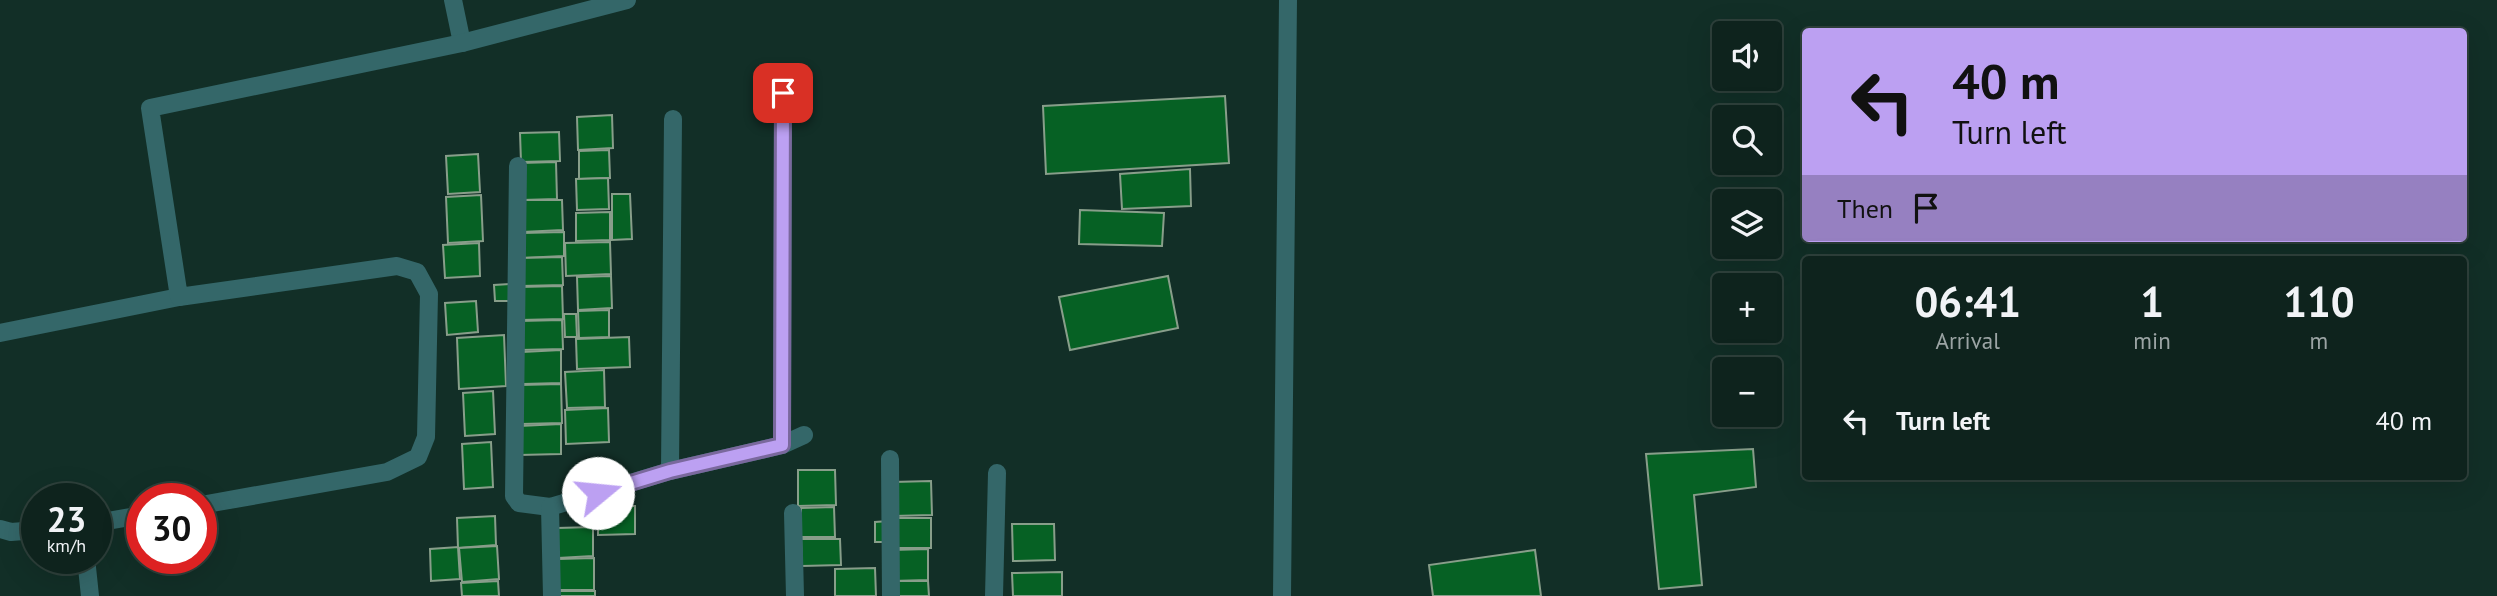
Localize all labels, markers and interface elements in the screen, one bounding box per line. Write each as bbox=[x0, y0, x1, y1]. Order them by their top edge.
map controls bbox=[1712, 21, 1782, 427]
button: sound bbox=[1712, 21, 1782, 91]
text: 40 m bbox=[1952, 49, 2059, 113]
icon: left bbox=[1837, 56, 1928, 147]
pin bbox=[753, 63, 813, 123]
icon: arrive bbox=[764, 74, 802, 112]
button: search bbox=[1712, 105, 1782, 175]
text: Turn left bbox=[1952, 111, 2067, 153]
button: layers bbox=[1712, 189, 1782, 259]
icon: arrive bbox=[1907, 189, 1945, 227]
text: Then bbox=[1837, 192, 1893, 225]
button: + bbox=[1712, 273, 1782, 343]
text: 06:41 bbox=[1914, 274, 2021, 329]
text: 1 bbox=[2140, 274, 2164, 329]
text: 110 bbox=[2283, 274, 2355, 329]
text: Arrival bbox=[1935, 326, 2000, 355]
text: min bbox=[2133, 326, 2171, 355]
text: m bbox=[2310, 326, 2328, 355]
button: − bbox=[1712, 357, 1782, 427]
icon: left bbox=[1837, 402, 1875, 440]
text: Turn left bbox=[1896, 404, 1990, 437]
text: 40 m bbox=[2376, 404, 2432, 437]
position arrow bbox=[561, 456, 635, 530]
speed limit sign: 30 bbox=[126, 483, 217, 574]
text: 23 bbox=[47, 496, 86, 542]
text: km/h bbox=[47, 534, 86, 557]

